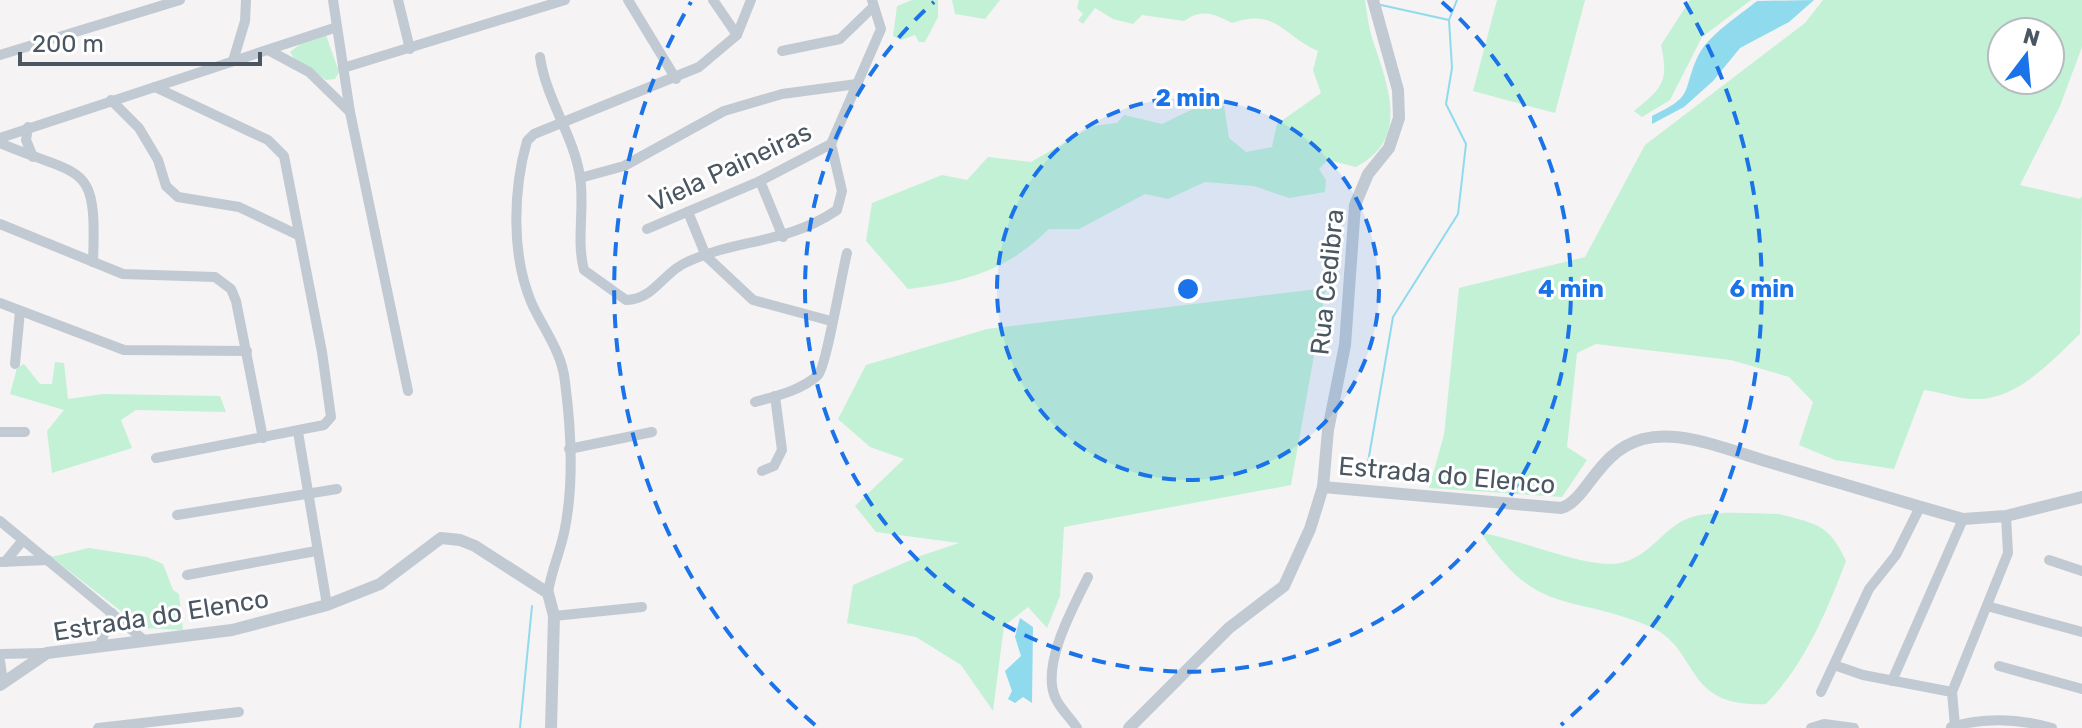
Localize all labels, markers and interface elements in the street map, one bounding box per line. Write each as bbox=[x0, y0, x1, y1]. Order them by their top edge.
scale bar bbox=[20, 16, 260, 66]
north arrow bbox=[1986, 16, 2066, 96]
text: N bbox=[2020, 22, 2043, 52]
text: 200 m bbox=[32, 30, 104, 58]
text: 2 min bbox=[1156, 84, 1221, 112]
street label: Viela Paineiras bbox=[644, 116, 816, 219]
street label: Rua Cedibra bbox=[1304, 208, 1351, 357]
centre of rings bbox=[1174, 275, 1202, 303]
text: 4 min bbox=[1538, 275, 1604, 303]
text: 6 min bbox=[1729, 275, 1795, 303]
street label: Estrada do Elenco bbox=[1337, 451, 1557, 500]
street label: Estrada do Elenco bbox=[51, 583, 271, 648]

